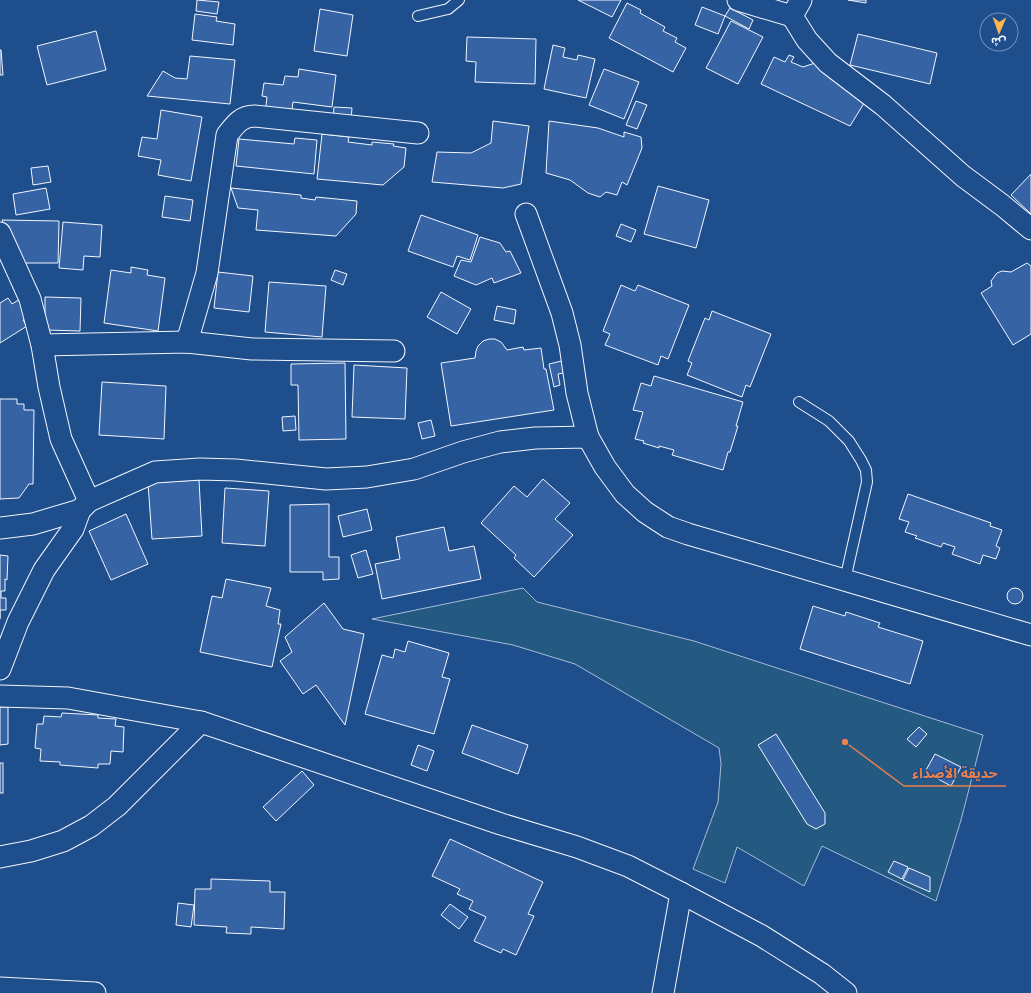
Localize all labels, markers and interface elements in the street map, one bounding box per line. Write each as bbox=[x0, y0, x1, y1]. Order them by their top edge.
north arrow bbox=[979, 12, 1019, 52]
text: ش bbox=[991, 30, 1007, 53]
text: حديقة الأصداء bbox=[912, 759, 998, 788]
callout: حديقة الأصداء bbox=[904, 760, 1006, 786]

